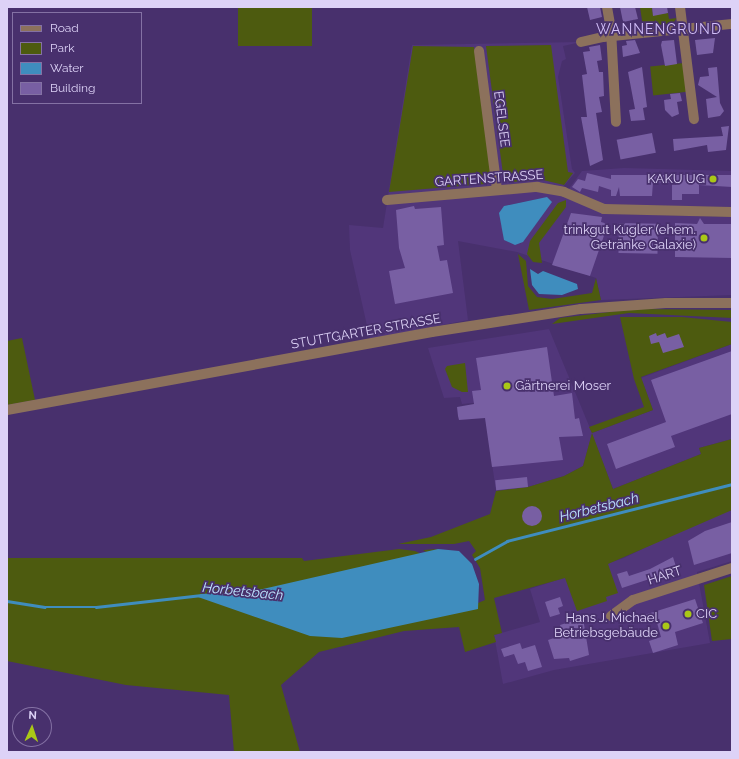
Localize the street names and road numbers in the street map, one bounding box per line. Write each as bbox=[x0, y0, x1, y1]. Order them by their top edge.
street label: EGELSEE bbox=[490, 90, 512, 148]
street label: GARTENSTRASSE bbox=[434, 167, 544, 191]
street label: STUTTGARTER STRASSE bbox=[290, 311, 442, 353]
street label: HART bbox=[646, 563, 684, 589]

